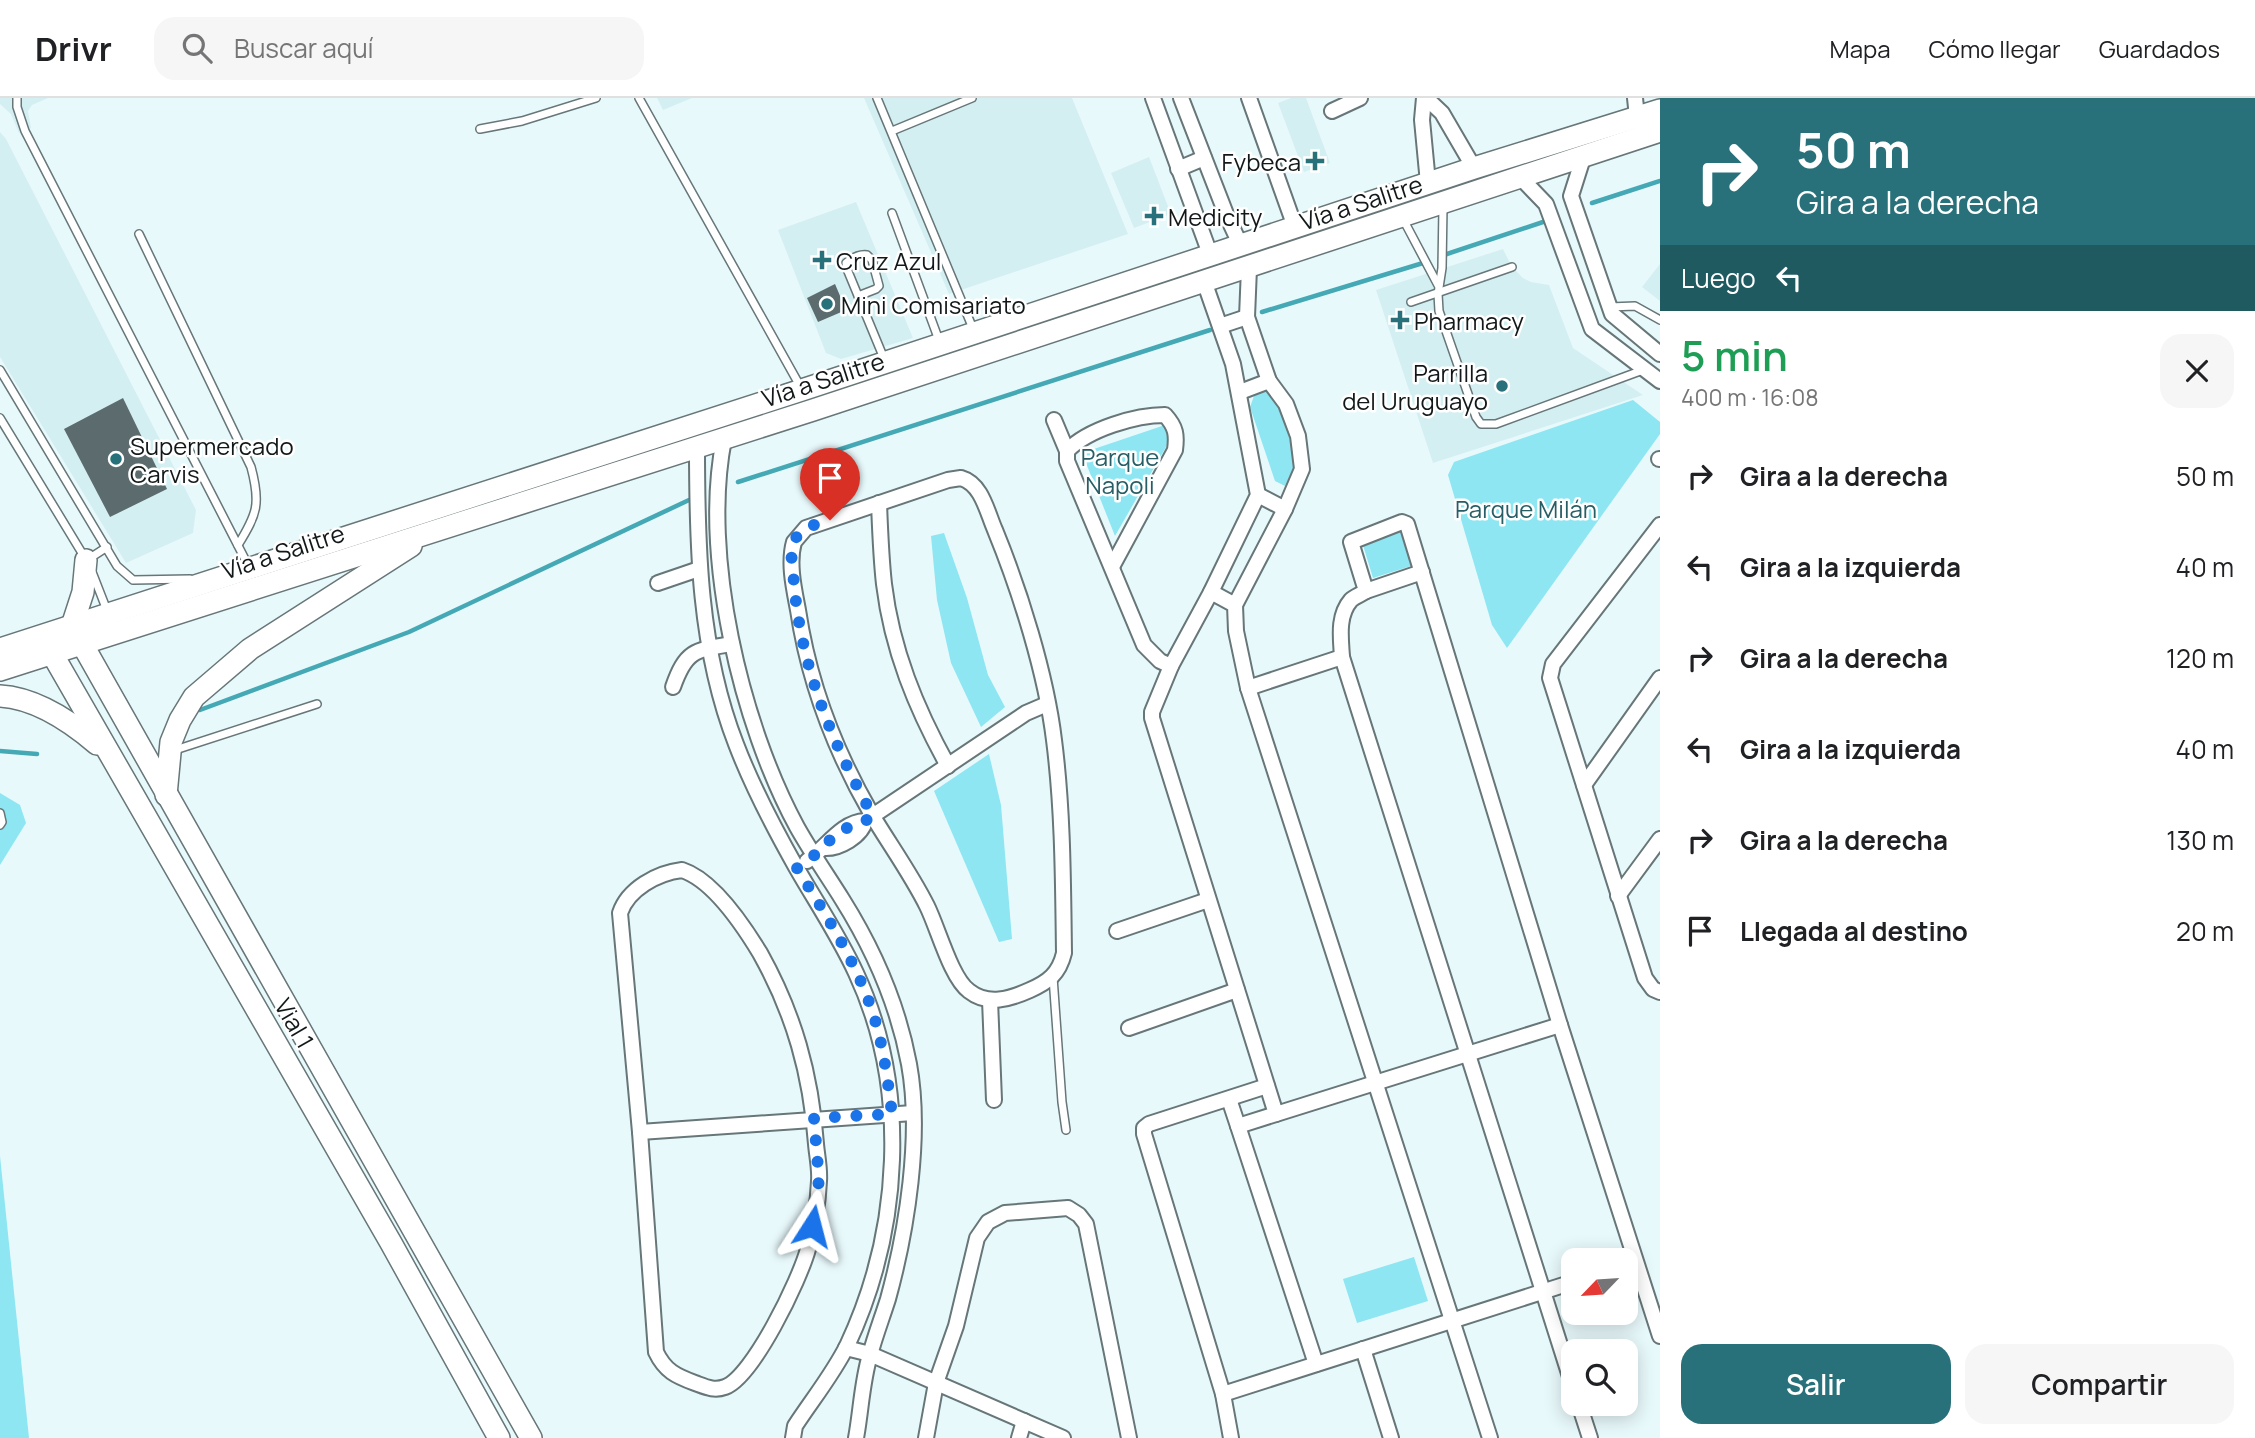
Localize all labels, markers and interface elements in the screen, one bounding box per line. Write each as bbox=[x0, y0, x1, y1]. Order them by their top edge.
search box bbox=[154, 17, 644, 80]
text: Drivr bbox=[35, 26, 112, 71]
icon: search bbox=[178, 29, 216, 67]
text: Buscar aquí bbox=[234, 30, 374, 66]
text: Mapa bbox=[1830, 32, 1891, 65]
text: Cómo llegar bbox=[1929, 32, 2061, 65]
text: Guardados bbox=[2099, 32, 2220, 65]
text: 50 m bbox=[1796, 116, 1911, 183]
icon: right bbox=[1681, 126, 1772, 217]
place label: Fybeca bbox=[1221, 145, 1301, 178]
marker: Fybeca bbox=[1307, 153, 1323, 169]
street label: Vía a Salitre bbox=[1295, 167, 1427, 237]
text: Gira a la derecha bbox=[1796, 180, 2039, 224]
place label: Medicity bbox=[1168, 200, 1263, 233]
marker: Medicity bbox=[1146, 208, 1162, 224]
place label: Cruz Azul bbox=[836, 244, 941, 277]
marker: Cruz Azul bbox=[814, 252, 830, 268]
icon: left bbox=[1770, 259, 1808, 297]
text: Luego bbox=[1681, 260, 1756, 296]
place label: Mini Comisariato bbox=[841, 288, 1026, 321]
marker: Mini Comisariato bbox=[819, 296, 835, 312]
place label: Pharmacy bbox=[1414, 304, 1524, 337]
marker: Pharmacy bbox=[1392, 312, 1408, 328]
text: 5 min bbox=[1681, 326, 1788, 384]
button: close bbox=[2160, 334, 2234, 408]
street label: Vía a Salitre bbox=[757, 344, 889, 414]
place label: Parrilla del Uruguayo bbox=[1342, 356, 1488, 417]
marker: Parrilla del Uruguayo bbox=[1494, 378, 1510, 394]
text: 400 m · 16:08 bbox=[1681, 381, 1819, 413]
place label: Supermercado Carvis bbox=[130, 429, 294, 490]
park label: Parque Napoli bbox=[1081, 440, 1159, 501]
pin bbox=[800, 448, 860, 520]
marker: Supermercado Carvis bbox=[108, 451, 124, 467]
icon: right bbox=[1681, 457, 1719, 495]
text: Gira a la derecha bbox=[1740, 458, 1948, 494]
text: 50 m bbox=[2176, 458, 2234, 494]
icon: arrive bbox=[811, 459, 849, 497]
park label: Parque Milán bbox=[1455, 492, 1597, 525]
street label: Vía a Salitre bbox=[217, 516, 349, 586]
icon: left bbox=[1681, 548, 1719, 586]
text: Gira a la izquierda bbox=[1740, 549, 1961, 585]
text: 40 m bbox=[2176, 549, 2234, 585]
icon: right bbox=[1681, 639, 1719, 677]
text: Gira a la derecha bbox=[1740, 640, 1948, 676]
text: 120 m bbox=[2166, 640, 2234, 676]
icon: left bbox=[1681, 730, 1719, 768]
text: Gira a la izquierda bbox=[1740, 731, 1961, 767]
text: 40 m bbox=[2176, 731, 2234, 767]
icon: right bbox=[1681, 821, 1719, 859]
text: Gira a la derecha bbox=[1740, 822, 1948, 858]
text: 130 m bbox=[2166, 822, 2234, 858]
icon: arrive bbox=[1681, 912, 1719, 950]
text: Llegada al destino bbox=[1740, 913, 1968, 949]
text: 20 m bbox=[2176, 913, 2234, 949]
street label: Vial 1 bbox=[268, 992, 322, 1054]
position arrow bbox=[775, 1189, 849, 1263]
north arrow bbox=[1561, 1248, 1638, 1325]
map controls bbox=[1561, 1248, 1638, 1416]
button: search bbox=[1561, 1339, 1638, 1416]
button: Salir bbox=[1681, 1344, 1951, 1424]
button: Compartir bbox=[1965, 1344, 2234, 1424]

